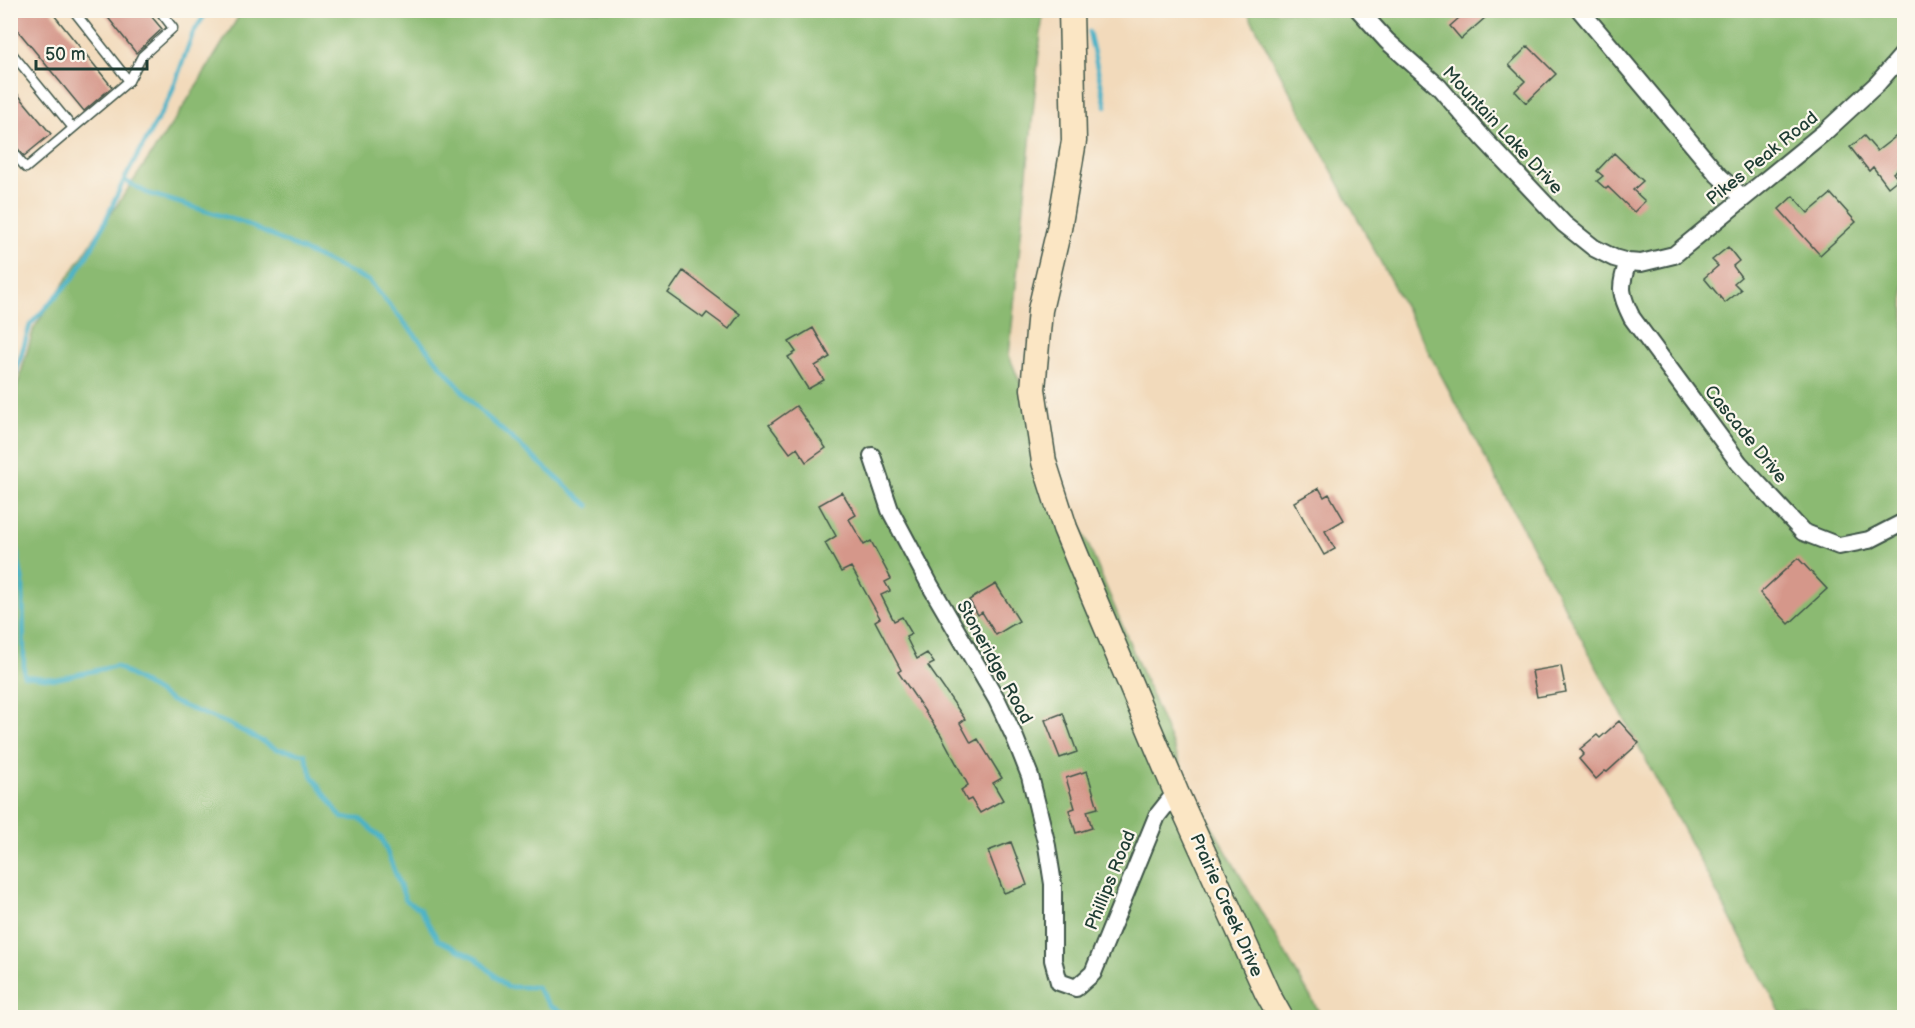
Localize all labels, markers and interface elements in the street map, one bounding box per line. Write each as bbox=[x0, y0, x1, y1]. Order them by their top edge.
scale bar bbox=[36, 33, 147, 71]
text: 50 m bbox=[45, 44, 86, 65]
street label: Mountain Lake Drive bbox=[1438, 62, 1567, 199]
street label: Pikes Peak Road bbox=[1702, 107, 1822, 210]
street label: Cascade Drive bbox=[1700, 381, 1792, 488]
street label: Stoneridge Road bbox=[952, 597, 1037, 727]
street label: Phillips Road bbox=[1081, 827, 1140, 933]
street label: Prairie Creek Drive bbox=[1186, 830, 1268, 980]

